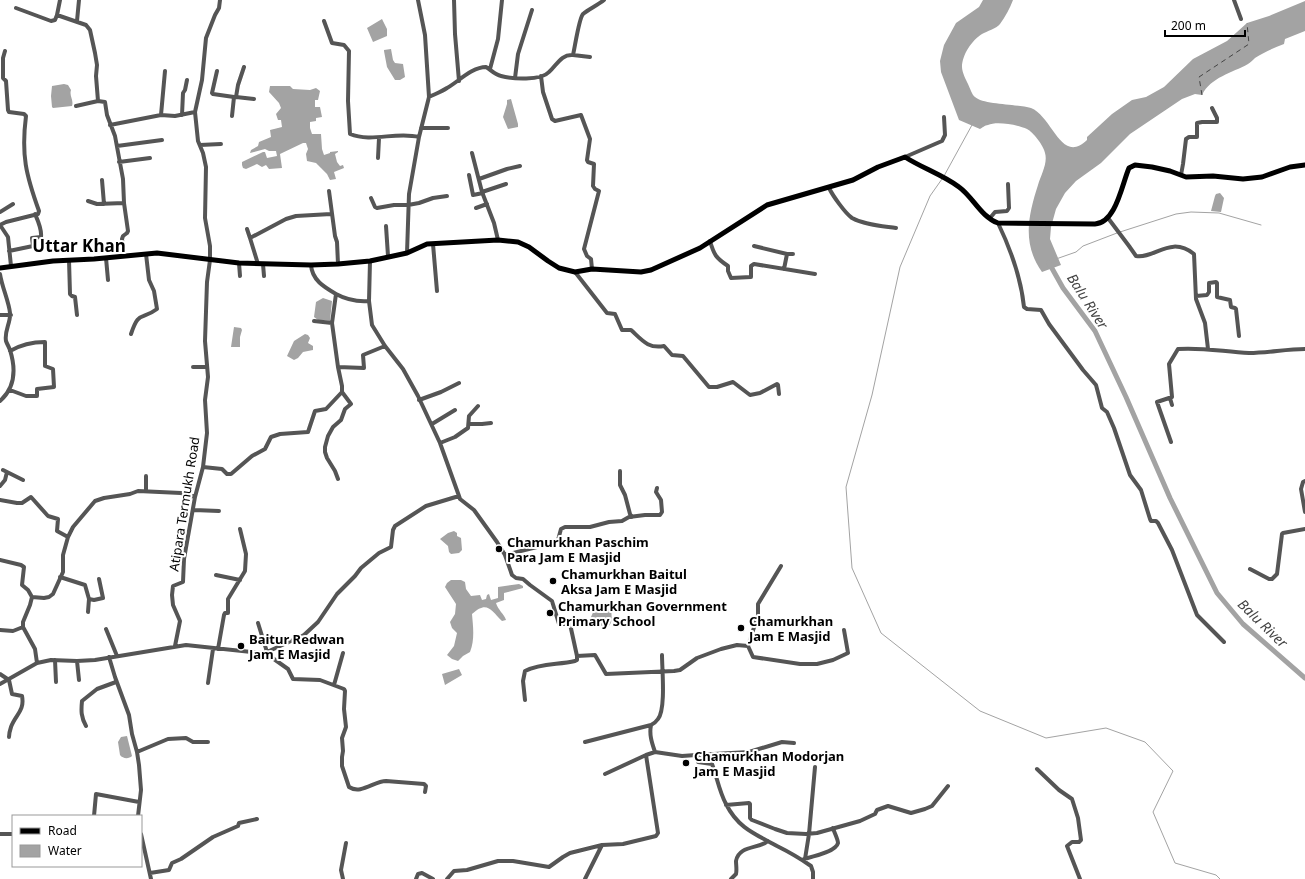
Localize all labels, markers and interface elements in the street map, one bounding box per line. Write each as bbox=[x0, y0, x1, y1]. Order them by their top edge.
scale bar bbox=[1165, 12, 1245, 38]
text: 200 m bbox=[1171, 17, 1206, 34]
district label: Uttar Khan bbox=[32, 234, 126, 257]
water label: Balu River bbox=[1063, 270, 1113, 333]
street label: Atipara Termukh Road bbox=[164, 435, 204, 573]
place label: Chamurkhan Paschim Para Jam E Masjid bbox=[507, 533, 649, 566]
marker: Chamurkhan Paschim Para Jam E Masjid bbox=[494, 544, 504, 554]
place label: Chamurkhan Baitul Aksa Jam E Masjid bbox=[561, 565, 687, 598]
marker: Chamurkhan Baitul Aksa Jam E Masjid bbox=[548, 576, 558, 586]
water label: Balu River bbox=[1234, 594, 1292, 652]
place label: Chamurkhan Government Primary School bbox=[558, 597, 727, 630]
marker: Chamurkhan Government Primary School bbox=[545, 608, 555, 618]
place label: Chamurkhan Jam E Masjid bbox=[748, 612, 833, 645]
marker: Chamurkhan Jam E Masjid bbox=[736, 623, 746, 633]
place label: Baitur Redwan Jam E Masjid bbox=[248, 630, 344, 663]
marker: Baitur Redwan Jam E Masjid bbox=[236, 641, 246, 651]
place label: Chamurkhan Modorjan Jam E Masjid bbox=[693, 747, 844, 780]
marker: Chamurkhan Modorjan Jam E Masjid bbox=[681, 758, 691, 768]
legend bbox=[12, 815, 142, 867]
text: Road bbox=[48, 822, 77, 839]
text: Water bbox=[48, 842, 82, 859]

